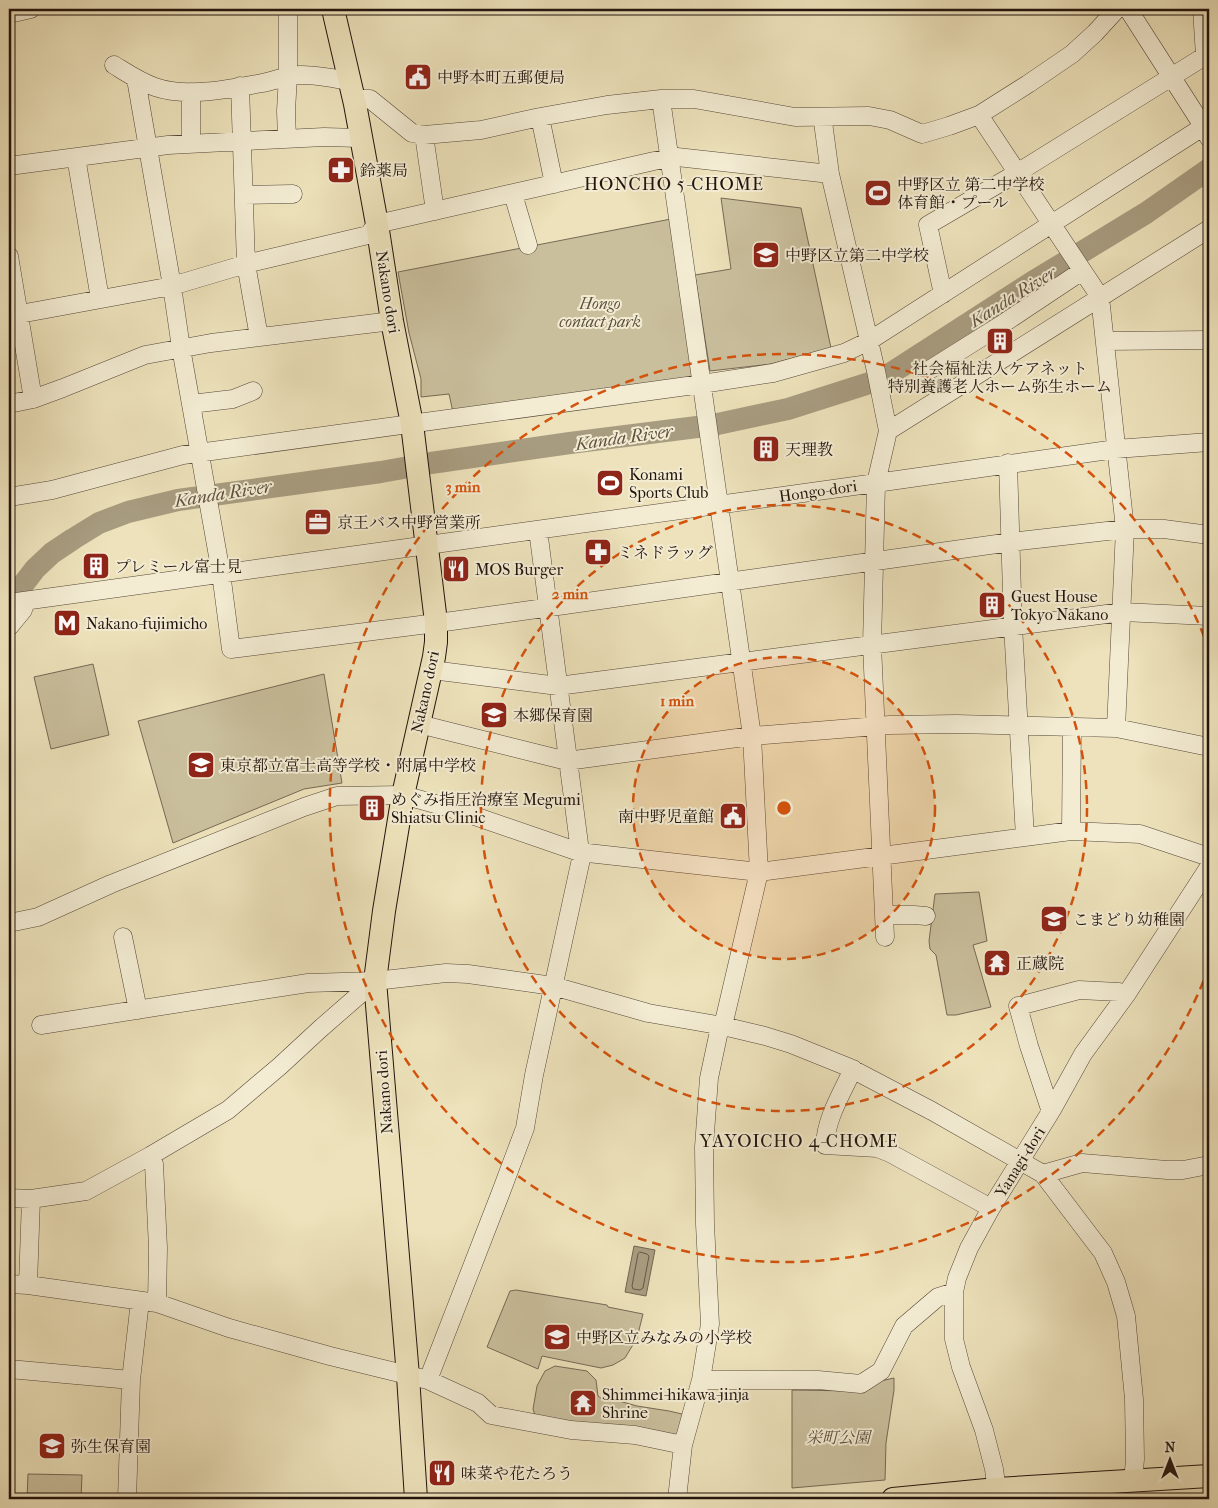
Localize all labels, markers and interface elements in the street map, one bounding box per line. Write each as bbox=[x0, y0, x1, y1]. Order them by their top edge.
public building icon: 中野本町五郵便局 bbox=[403, 62, 433, 92]
place label: 中野本町五郵便局 bbox=[437, 68, 565, 87]
pharmacy icon: 鈴薬局 bbox=[326, 155, 356, 185]
place label: 鈴薬局 bbox=[359, 161, 408, 180]
district label: HONCHO 5-CHOME bbox=[584, 174, 764, 195]
place label: 中野区立 第二中学校 体育館・プール bbox=[897, 175, 1044, 212]
sports icon: 中野区立 第二中学校 体育館・プール bbox=[863, 178, 893, 208]
school or university icon: 中野区立第二中学校 bbox=[751, 240, 781, 270]
place label: 中野区立第二中学校 bbox=[785, 246, 929, 265]
street label: Nakano dori bbox=[372, 249, 404, 335]
water label: Kanda River bbox=[964, 261, 1062, 333]
park label: Hongo contact park bbox=[559, 294, 641, 331]
building icon: 社会福祉法人ケアネット 特別養護老人ホーム弥生ホーム bbox=[985, 326, 1015, 356]
place label: 社会福祉法人ケアネット 特別養護老人ホーム弥生ホーム bbox=[888, 359, 1112, 396]
water label: Kanda River bbox=[572, 421, 676, 456]
building icon: 天理教 bbox=[751, 434, 781, 464]
place label: 天理教 bbox=[785, 440, 833, 459]
place label: Konami Sports Club bbox=[629, 465, 708, 502]
sports icon: Konami Sports Club bbox=[595, 468, 625, 498]
water label: Kanda River bbox=[171, 476, 275, 512]
street label: Hongo-dori bbox=[778, 476, 859, 506]
text: 3 min bbox=[446, 478, 481, 496]
office icon: 京王バス中野営業所 bbox=[303, 507, 333, 537]
place label: 京王バス中野営業所 bbox=[337, 513, 481, 532]
pharmacy icon: ミネドラッグ bbox=[583, 537, 613, 567]
place label: ミネドラッグ bbox=[617, 543, 713, 562]
building icon: プレミール富士見 bbox=[81, 551, 111, 581]
restaurant icon: MOS Burger bbox=[441, 554, 471, 584]
place label: プレミール富士見 bbox=[115, 557, 242, 576]
place label: MOS Burger bbox=[475, 560, 563, 579]
text: 2 min bbox=[552, 585, 589, 603]
place label: Guest House Tokyo Nakano bbox=[1011, 587, 1108, 624]
building icon: Guest House Tokyo Nakano bbox=[977, 590, 1007, 620]
metro station icon: Nakano-fujimicho bbox=[52, 608, 82, 638]
place label: Nakano-fujimicho bbox=[86, 614, 207, 633]
street label: Nakano dori bbox=[407, 649, 443, 735]
text: 1 min bbox=[660, 692, 694, 710]
school or university icon: 本郷保育園 bbox=[479, 700, 509, 730]
place label: 本郷保育園 bbox=[513, 706, 593, 725]
school or university icon: 東京都立富士高等学校・附属中学校 bbox=[186, 750, 216, 780]
place label: 東京都立富士高等学校・附属中学校 bbox=[220, 756, 476, 775]
place label: めぐみ指圧治療室 Megumi Shiatsu Clinic bbox=[391, 790, 581, 827]
building icon: めぐみ指圧治療室 Megumi Shiatsu Clinic bbox=[357, 793, 387, 823]
centre of rings bbox=[775, 799, 793, 817]
public building icon: 南中野児童館 bbox=[718, 801, 748, 831]
place label: 南中野児童館 bbox=[618, 807, 714, 826]
school or university icon: こまどり幼稚園 bbox=[1039, 904, 1069, 934]
place label: こまどり幼稚園 bbox=[1073, 910, 1185, 929]
temple icon: 正蔵院 bbox=[982, 948, 1012, 978]
place label: 正蔵院 bbox=[1016, 954, 1064, 973]
street label: Nakano dori bbox=[372, 1049, 396, 1134]
street label: Yanagi-dori bbox=[990, 1123, 1049, 1202]
district label: YAYOICHO 4-CHOME bbox=[699, 1131, 898, 1152]
school or university icon: 中野区立みなみの小学校 bbox=[542, 1322, 572, 1352]
place label: 中野区立みなみの小学校 bbox=[576, 1328, 752, 1347]
place label: Shimmei-hikawa-jinja Shrine bbox=[602, 1385, 750, 1422]
temple icon: Shimmei-hikawa-jinja Shrine bbox=[568, 1388, 598, 1418]
park label: 栄町公園 bbox=[806, 1428, 873, 1447]
school or university icon: 弥生保育園 bbox=[37, 1431, 67, 1461]
north arrow bbox=[1146, 1436, 1196, 1486]
place label: 弥生保育園 bbox=[71, 1437, 151, 1456]
text: N bbox=[1165, 1439, 1176, 1456]
restaurant icon: 味菜や花たろう bbox=[427, 1458, 457, 1488]
place label: 味菜や花たろう bbox=[461, 1464, 573, 1483]

